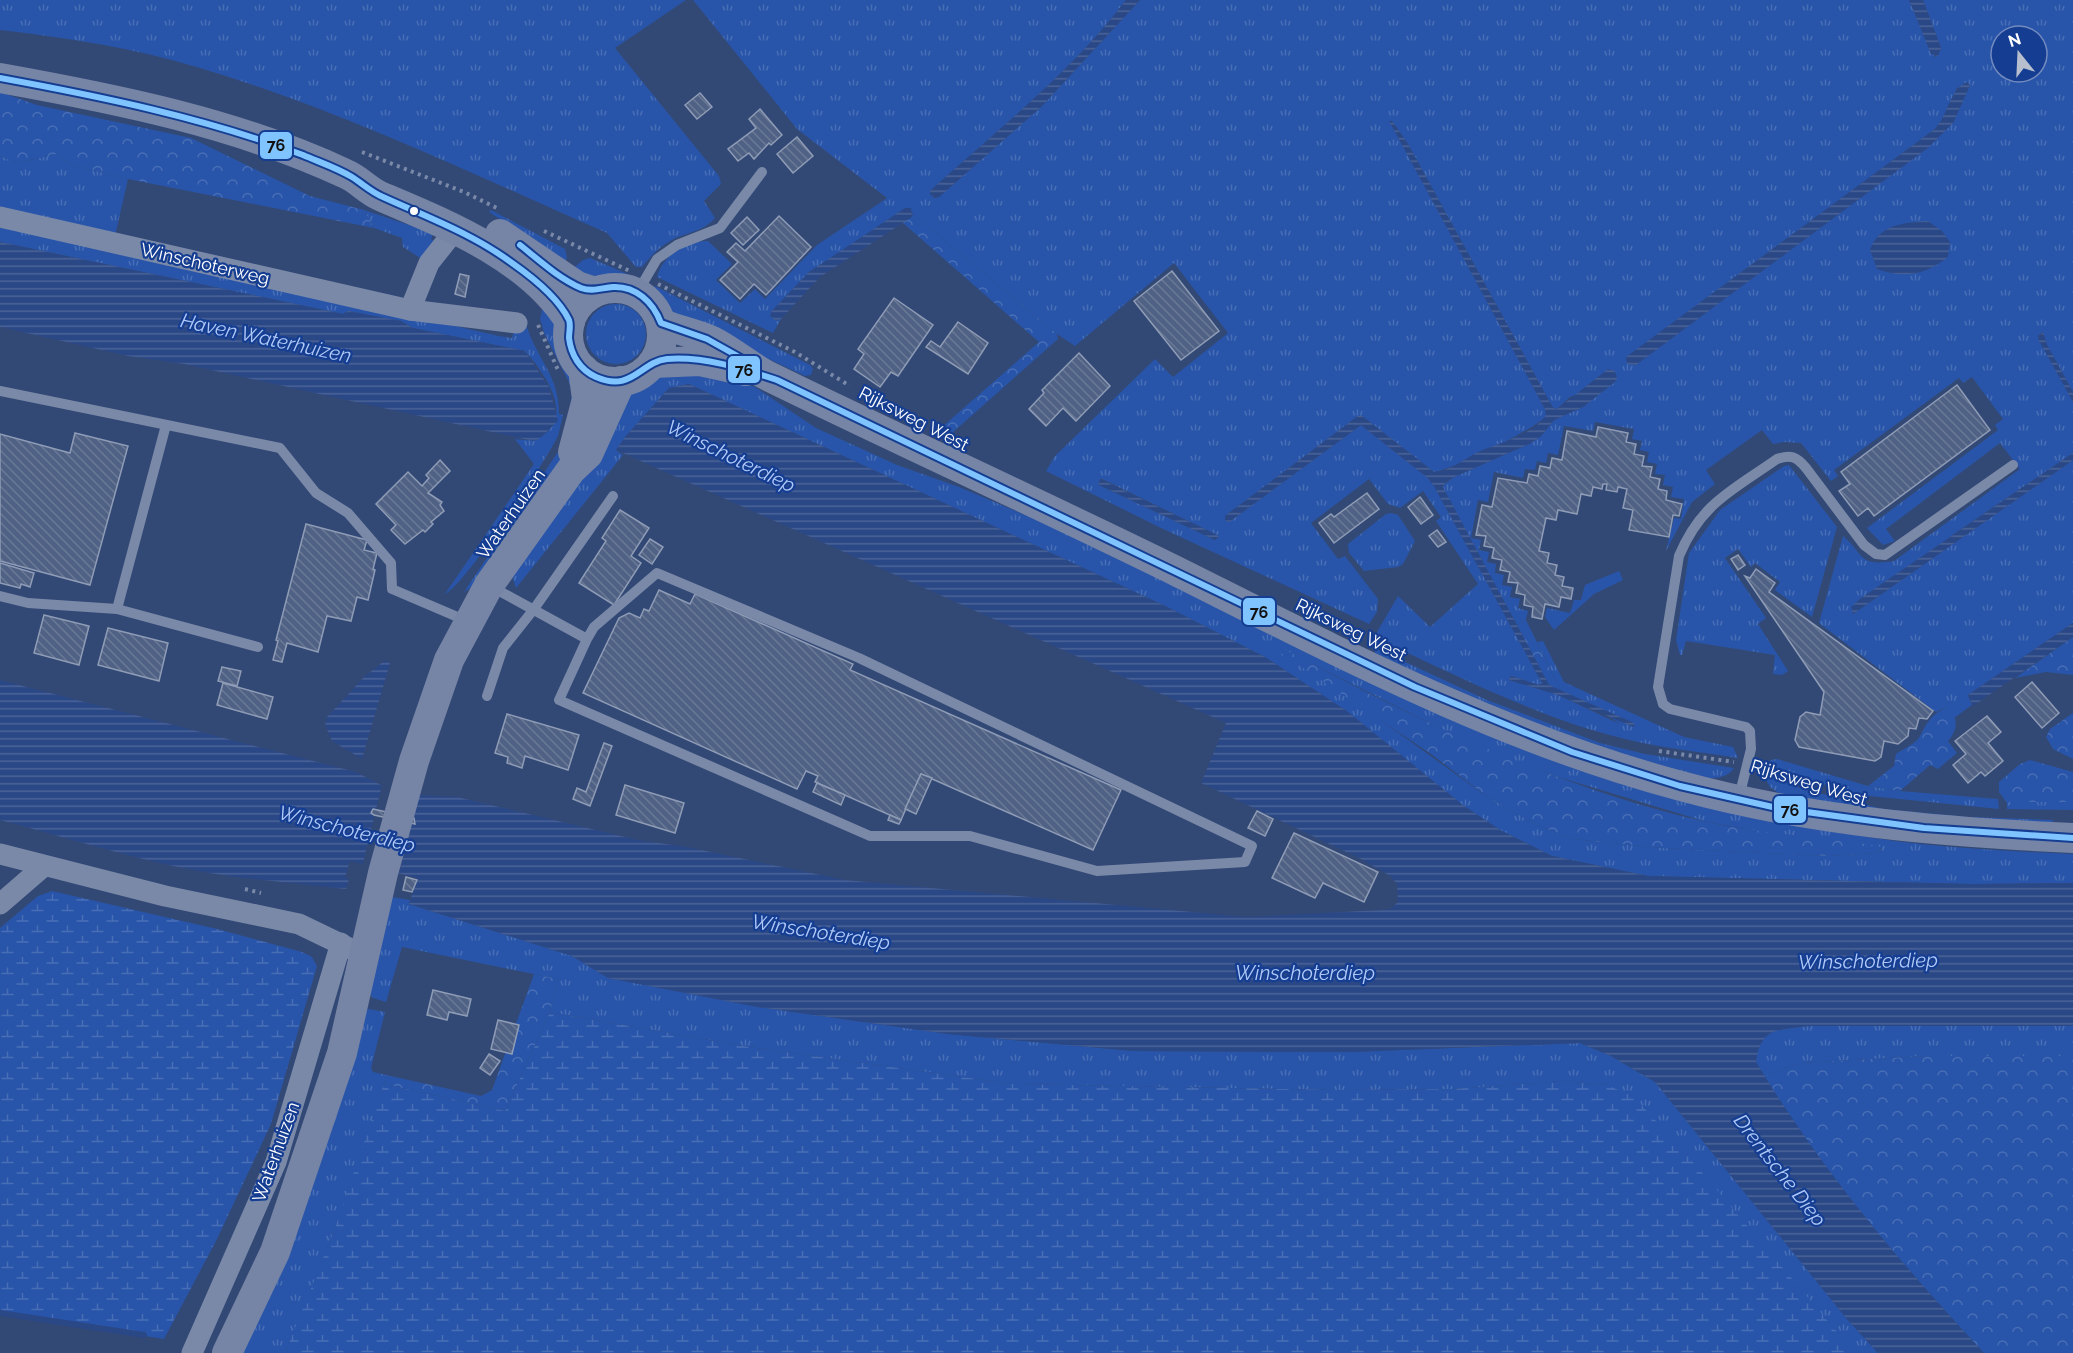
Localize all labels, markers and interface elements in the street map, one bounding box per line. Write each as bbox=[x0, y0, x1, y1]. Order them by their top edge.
north arrow bbox=[1989, 24, 2049, 84]
text: N bbox=[2006, 29, 2023, 51]
line badge: 76 bbox=[259, 131, 293, 160]
text: 76 bbox=[267, 136, 286, 155]
unlabelled marker bbox=[408, 205, 420, 217]
street label: Winschoterweg bbox=[139, 238, 272, 289]
water label: Haven Waterhuizen bbox=[178, 308, 354, 368]
line badge: 76 bbox=[727, 355, 761, 384]
text: 76 bbox=[735, 361, 754, 380]
street label: Rijksweg West bbox=[856, 382, 973, 455]
water label: Winschoterdiep bbox=[663, 415, 799, 498]
street label: Waterhuizen bbox=[472, 465, 549, 563]
street label: Rijksweg West bbox=[1292, 594, 1410, 665]
line badge: 76 bbox=[1242, 597, 1276, 626]
text: 76 bbox=[1250, 603, 1269, 622]
street label: Rijksweg West bbox=[1748, 755, 1870, 810]
line badge: 76 bbox=[1773, 795, 1807, 824]
water label: Winschoterdiep bbox=[276, 800, 418, 858]
text: 76 bbox=[1781, 801, 1800, 820]
water label: Winschoterdiep bbox=[750, 909, 892, 955]
water label: Winschoterdiep bbox=[1798, 948, 1938, 974]
water label: Winschoterdiep bbox=[1235, 961, 1375, 985]
street label: Waterhuizen bbox=[248, 1099, 303, 1205]
water label: Drentsche Diep bbox=[1729, 1109, 1831, 1231]

